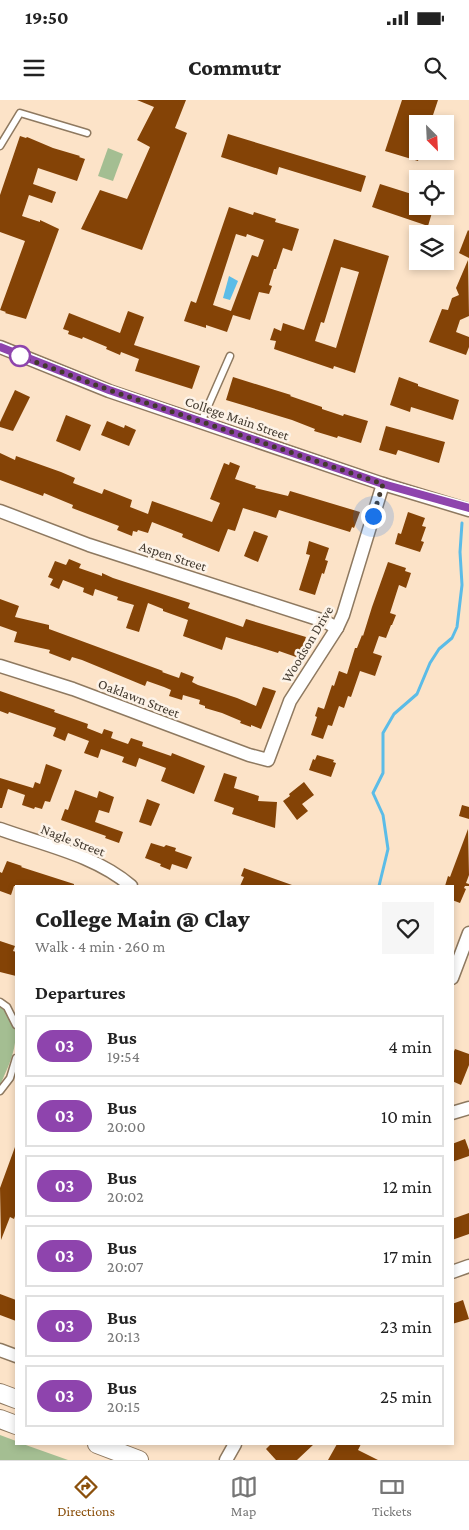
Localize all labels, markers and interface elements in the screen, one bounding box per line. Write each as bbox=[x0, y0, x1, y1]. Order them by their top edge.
text: 19:50 bbox=[25, 7, 69, 28]
icon: menu bbox=[20, 54, 48, 82]
icon: search bbox=[421, 54, 449, 82]
text: Commutr bbox=[188, 55, 281, 80]
north arrow bbox=[409, 115, 454, 160]
map controls bbox=[409, 115, 454, 270]
button: locate bbox=[409, 170, 454, 215]
button: layers bbox=[409, 225, 454, 270]
unlabelled marker bbox=[9, 345, 31, 367]
street label: College Main Street bbox=[183, 393, 291, 443]
your location bbox=[361, 504, 386, 529]
street label: Aspen Street bbox=[137, 538, 209, 575]
street label: Woodson Drive bbox=[278, 603, 336, 685]
street label: Oaklawn Street bbox=[96, 675, 182, 721]
street label: Nagle Street bbox=[39, 820, 108, 860]
button: heart bbox=[382, 902, 434, 954]
text: College Main @ Clay bbox=[35, 905, 250, 932]
text: Walk · 4 min · 260 m bbox=[35, 938, 165, 955]
text: Departures bbox=[35, 982, 126, 1003]
text: Bus bbox=[107, 1027, 137, 1048]
text: 03 bbox=[55, 1036, 74, 1056]
text: 4 min bbox=[388, 1036, 432, 1057]
text: 19:54 bbox=[107, 1048, 140, 1065]
text: Bus bbox=[107, 1097, 137, 1118]
text: 03 bbox=[55, 1106, 74, 1126]
text: 10 min bbox=[381, 1106, 432, 1127]
text: 20:00 bbox=[107, 1118, 145, 1135]
text: Bus bbox=[107, 1167, 137, 1188]
text: 03 bbox=[55, 1176, 74, 1196]
text: 12 min bbox=[383, 1176, 432, 1197]
text: 20:02 bbox=[107, 1188, 144, 1205]
text: Bus bbox=[107, 1237, 137, 1258]
text: 03 bbox=[55, 1246, 74, 1266]
text: 17 min bbox=[383, 1246, 432, 1267]
text: 20:07 bbox=[107, 1258, 143, 1275]
text: Bus bbox=[107, 1307, 137, 1328]
text: 03 bbox=[55, 1316, 74, 1336]
text: 23 min bbox=[380, 1316, 432, 1337]
text: 20:13 bbox=[107, 1328, 140, 1345]
text: Bus bbox=[107, 1377, 137, 1398]
text: 03 bbox=[55, 1386, 74, 1406]
text: 25 min bbox=[380, 1386, 432, 1407]
text: 20:15 bbox=[107, 1398, 140, 1415]
tab: Directions bbox=[57, 1473, 115, 1519]
tab: Map bbox=[230, 1473, 258, 1519]
tab: Tickets bbox=[372, 1473, 412, 1519]

